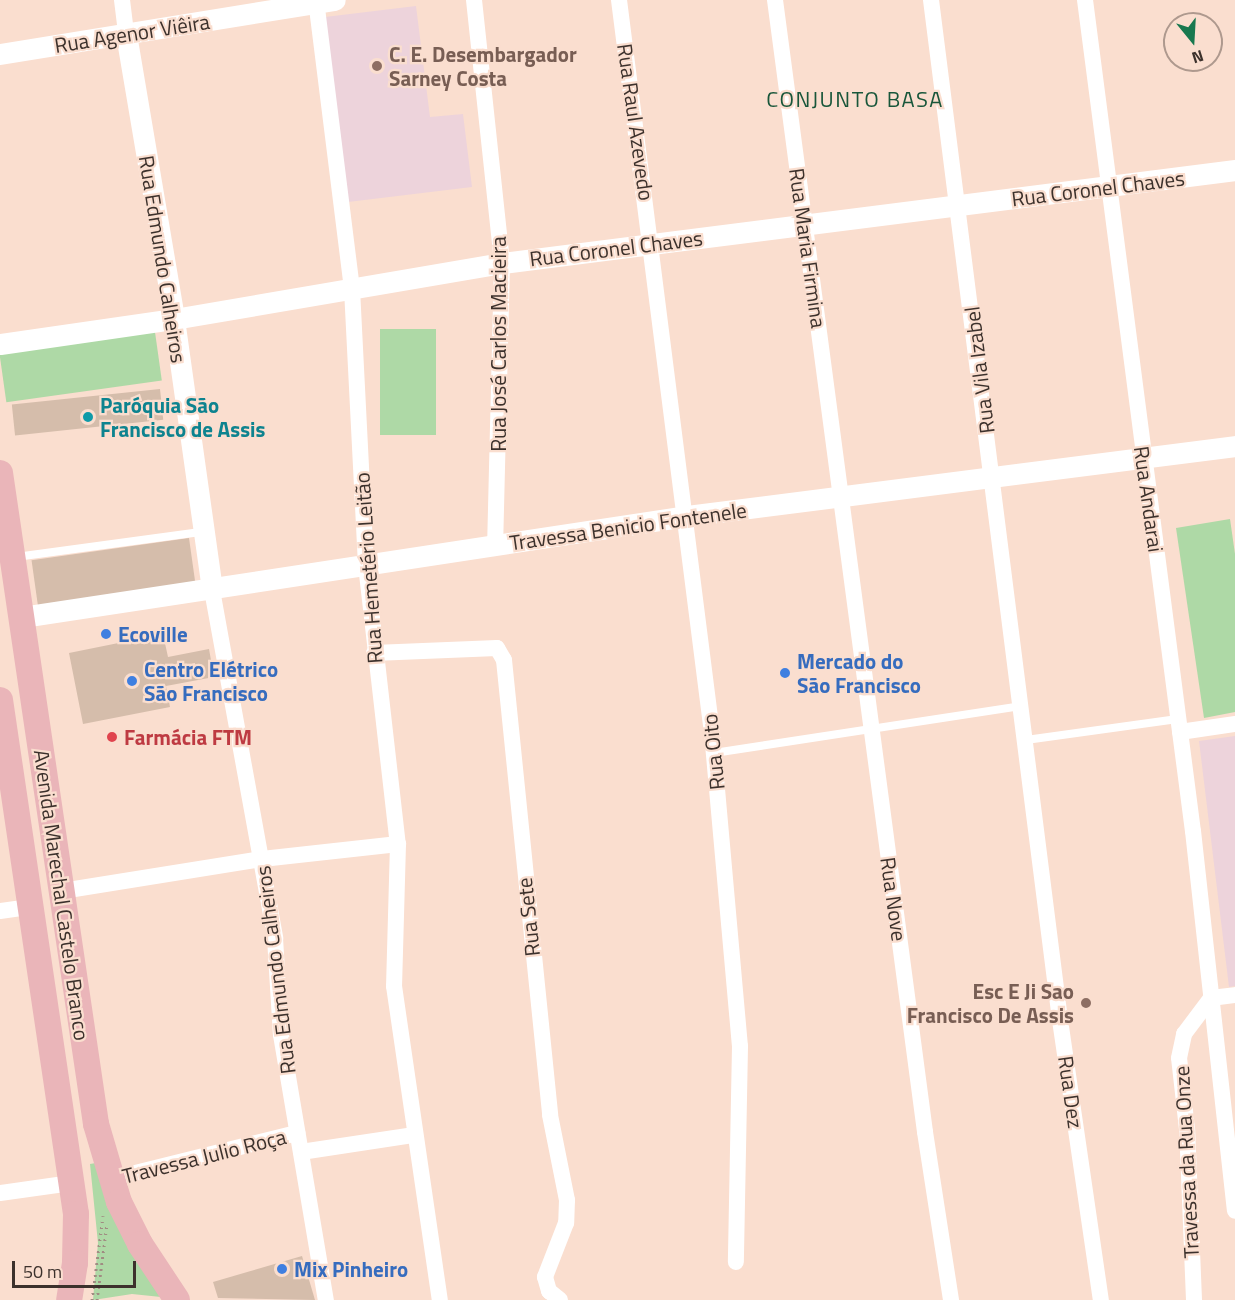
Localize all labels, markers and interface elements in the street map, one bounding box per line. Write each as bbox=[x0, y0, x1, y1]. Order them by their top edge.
street label: Rua Agenor Viêira bbox=[53, 8, 211, 58]
north arrow bbox=[1163, 12, 1223, 72]
place label: C. E. Desembargador Sarney Costa bbox=[389, 41, 577, 91]
street label: Rua Raul Azevedo bbox=[612, 42, 660, 202]
text: N bbox=[1189, 44, 1207, 70]
marker: C. E. Desembargador Sarney Costa bbox=[370, 59, 384, 73]
district label: CONJUNTO BASA bbox=[766, 87, 944, 113]
street label: Rua Edmundo Calheiros bbox=[134, 153, 192, 365]
street label: Rua Coronel Chaves bbox=[1010, 165, 1186, 211]
street label: Rua Maria Firmina bbox=[784, 166, 832, 330]
street label: Rua Coronel Chaves bbox=[528, 225, 704, 271]
street label: Rua José Carlos Macieira bbox=[485, 236, 511, 452]
street label: Rua Vila Izabel bbox=[959, 305, 999, 435]
place label: Paróquia São Francisco de Assis bbox=[100, 392, 265, 442]
marker: Paróquia São Francisco de Assis bbox=[81, 410, 95, 424]
street label: Rua Andarai bbox=[1129, 444, 1169, 554]
street label: Rua Hemetério Leitão bbox=[349, 472, 387, 664]
street label: Travessa Benicio Fontenele bbox=[508, 497, 748, 555]
place label: Ecoville bbox=[118, 621, 188, 647]
marker: Ecoville bbox=[99, 627, 113, 641]
place label: Mercado do São Francisco bbox=[797, 648, 921, 698]
place label: Centro Elétrico São Francisco bbox=[144, 656, 278, 706]
marker: Mercado do São Francisco bbox=[778, 666, 792, 680]
marker: Centro Elétrico São Francisco bbox=[125, 674, 139, 688]
street label: Rua Oito bbox=[696, 713, 730, 791]
place label: Farmácia FTM bbox=[124, 724, 252, 750]
marker: Farmácia FTM bbox=[105, 730, 119, 744]
street label: Avenida Marechal Castelo Branco bbox=[29, 748, 95, 1042]
street label: Rua Nove bbox=[876, 855, 912, 943]
street label: Rua Edmundo Calheiros bbox=[250, 864, 300, 1076]
street label: Rua Sete bbox=[511, 876, 545, 958]
place label: Esc E Ji Sao Francisco De Assis bbox=[907, 978, 1074, 1028]
marker: Esc E Ji Sao Francisco De Assis bbox=[1079, 996, 1093, 1010]
street label: Rua Dez bbox=[1053, 1054, 1089, 1130]
street label: Travessa da Rua Onze bbox=[1168, 1065, 1204, 1259]
street label: Travessa Julio Roça bbox=[119, 1123, 289, 1189]
scale bar bbox=[15, 1249, 140, 1287]
place label: Mix Pinheiro bbox=[294, 1256, 408, 1282]
text: 50 m bbox=[23, 1258, 62, 1285]
marker: Mix Pinheiro bbox=[275, 1262, 289, 1276]

